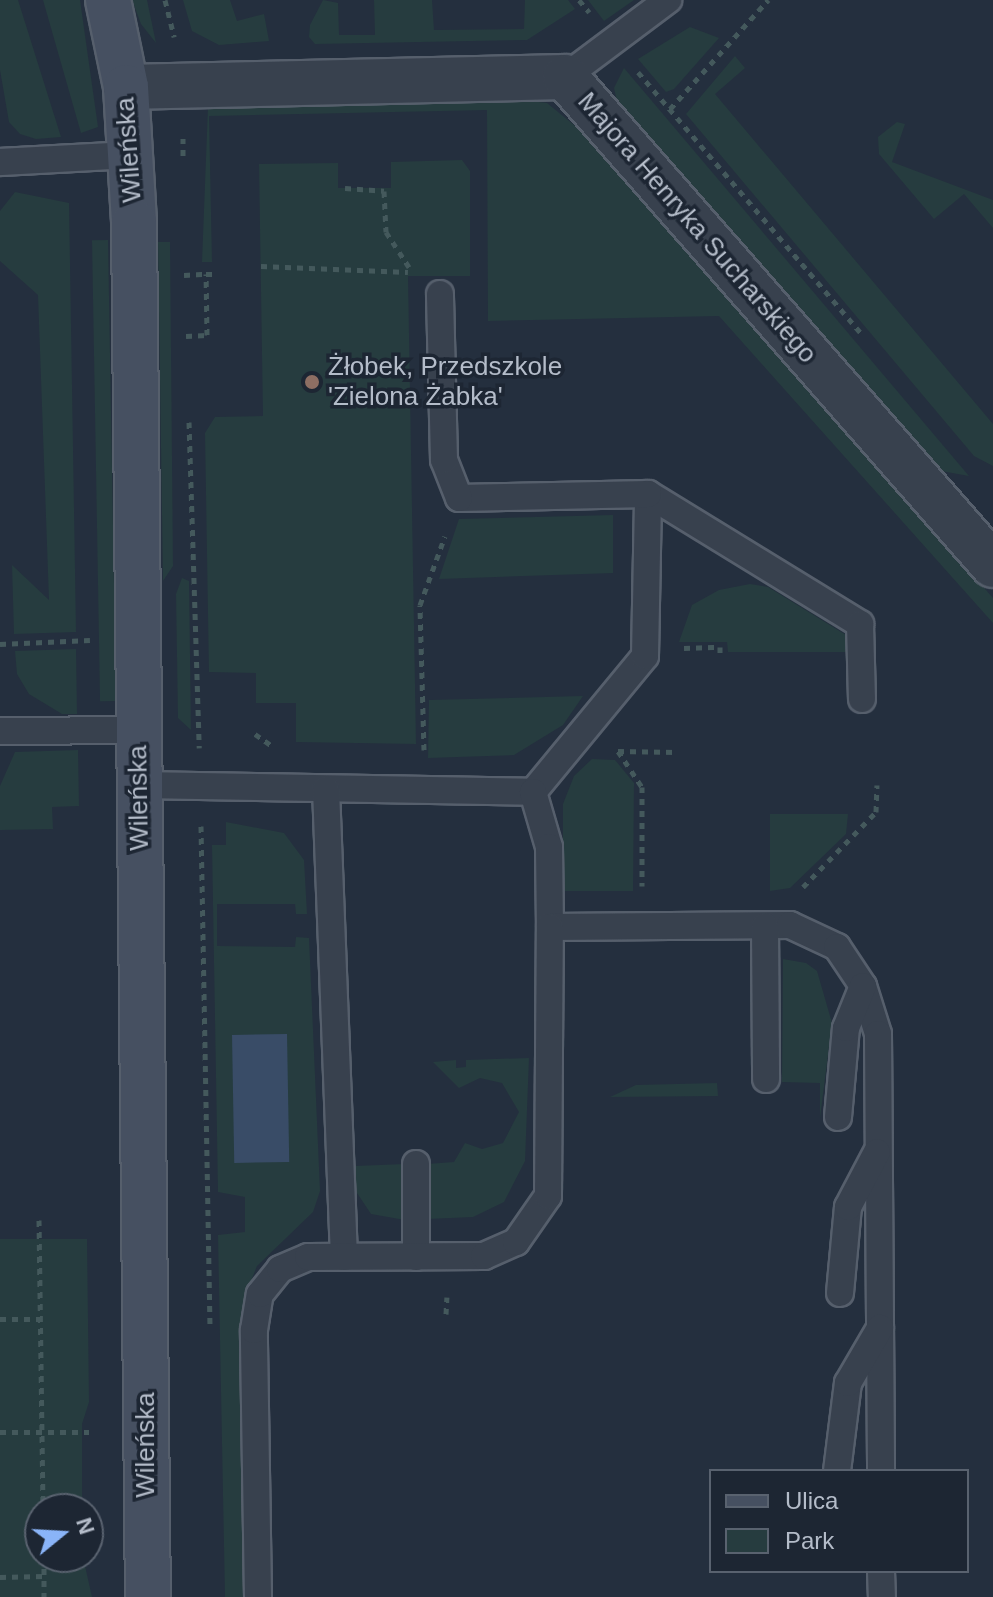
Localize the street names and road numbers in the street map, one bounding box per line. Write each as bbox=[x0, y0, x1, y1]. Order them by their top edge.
street label: Majora Henryka Sucharskiego bbox=[571, 86, 823, 370]
street label: Wileńska bbox=[110, 96, 148, 204]
street label: Wileńska bbox=[122, 745, 156, 851]
street label: Wileńska bbox=[130, 1392, 162, 1498]

